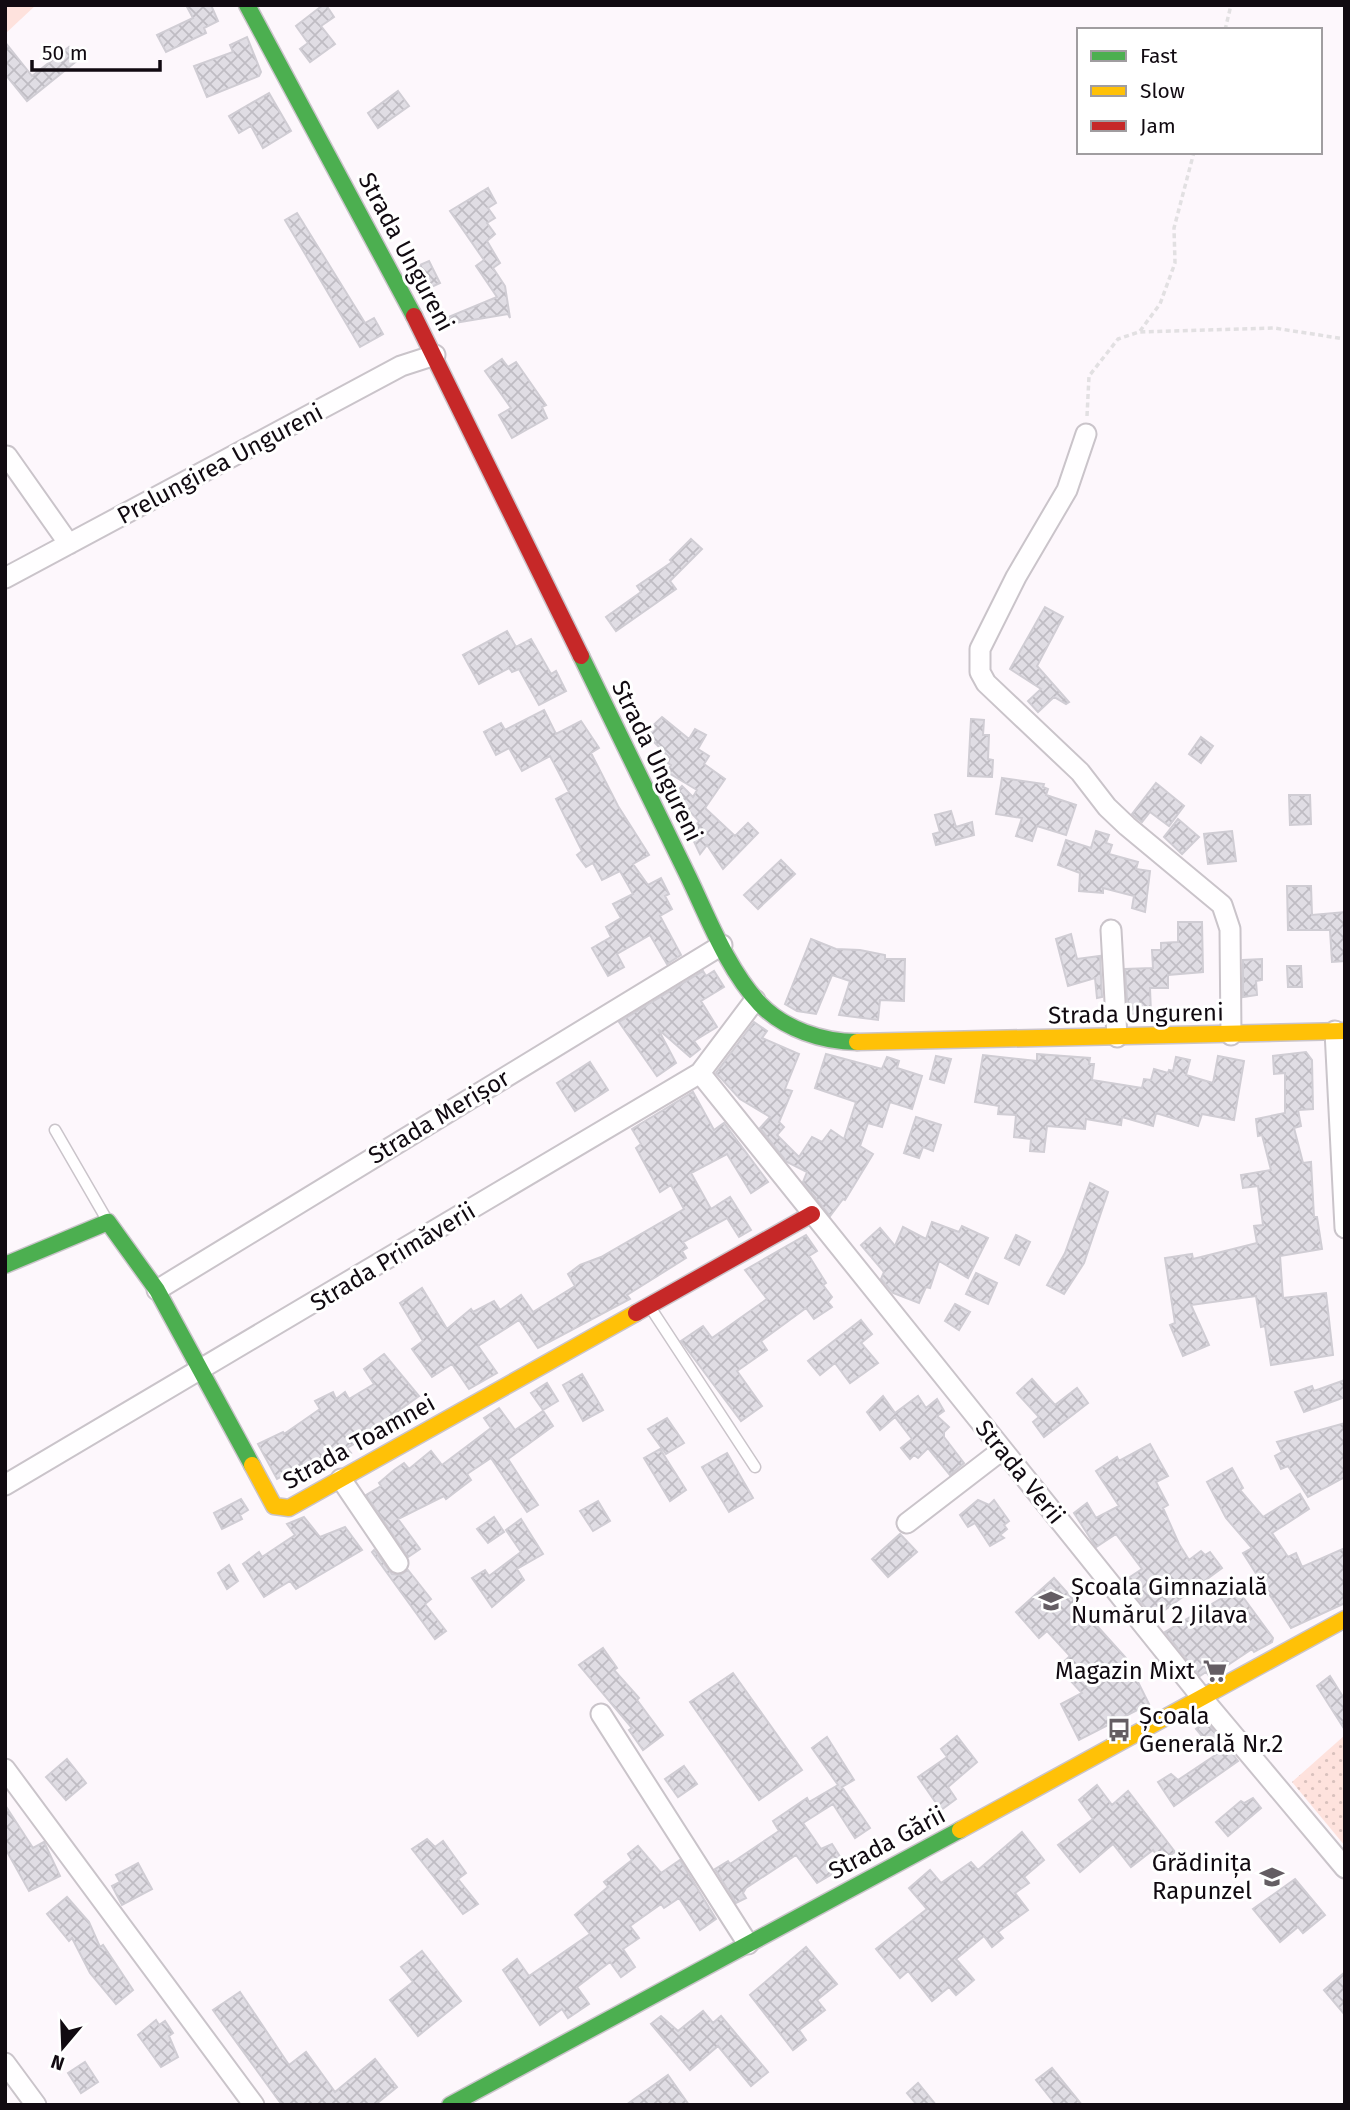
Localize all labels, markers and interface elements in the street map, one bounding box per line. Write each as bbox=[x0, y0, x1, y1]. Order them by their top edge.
scale bar bbox=[32, 28, 159, 72]
legend bbox=[1077, 28, 1322, 154]
text: 50 m bbox=[42, 40, 88, 66]
text: Fast bbox=[1140, 43, 1178, 69]
text: Slow bbox=[1140, 78, 1185, 104]
text: Jam bbox=[1140, 113, 1176, 139]
street label: Strada Ungureni bbox=[352, 168, 460, 336]
street label: Prelungirea Ungureni bbox=[112, 398, 328, 530]
street label: Strada Ungureni bbox=[606, 676, 708, 846]
street label: Strada Ungureni bbox=[1048, 998, 1224, 1030]
street label: Strada Merișor bbox=[364, 1064, 516, 1171]
street label: Strada Primăverii bbox=[305, 1197, 481, 1317]
street label: Strada Toamnei bbox=[278, 1389, 440, 1495]
street label: Strada Verii bbox=[970, 1414, 1070, 1530]
place label: Școala Gimnazială Numărul 2 Jilava bbox=[1071, 1573, 1268, 1629]
school or university icon: Școala Gimnazială Numărul 2 Jilava bbox=[1037, 1587, 1065, 1615]
place label: Magazin Mixt bbox=[1055, 1657, 1195, 1685]
supermarket icon: Magazin Mixt bbox=[1201, 1657, 1229, 1685]
place label: Școala Generală Nr.2 bbox=[1139, 1702, 1283, 1758]
bus stop icon: Școala Generală Nr.2 bbox=[1105, 1716, 1133, 1744]
street label: Strada Gării bbox=[824, 1801, 950, 1885]
place label: Grădinița Rapunzel bbox=[1152, 1849, 1252, 1905]
school or university icon: Grădinița Rapunzel bbox=[1258, 1863, 1286, 1891]
north arrow bbox=[28, 2012, 98, 2082]
text: N bbox=[48, 2050, 67, 2076]

